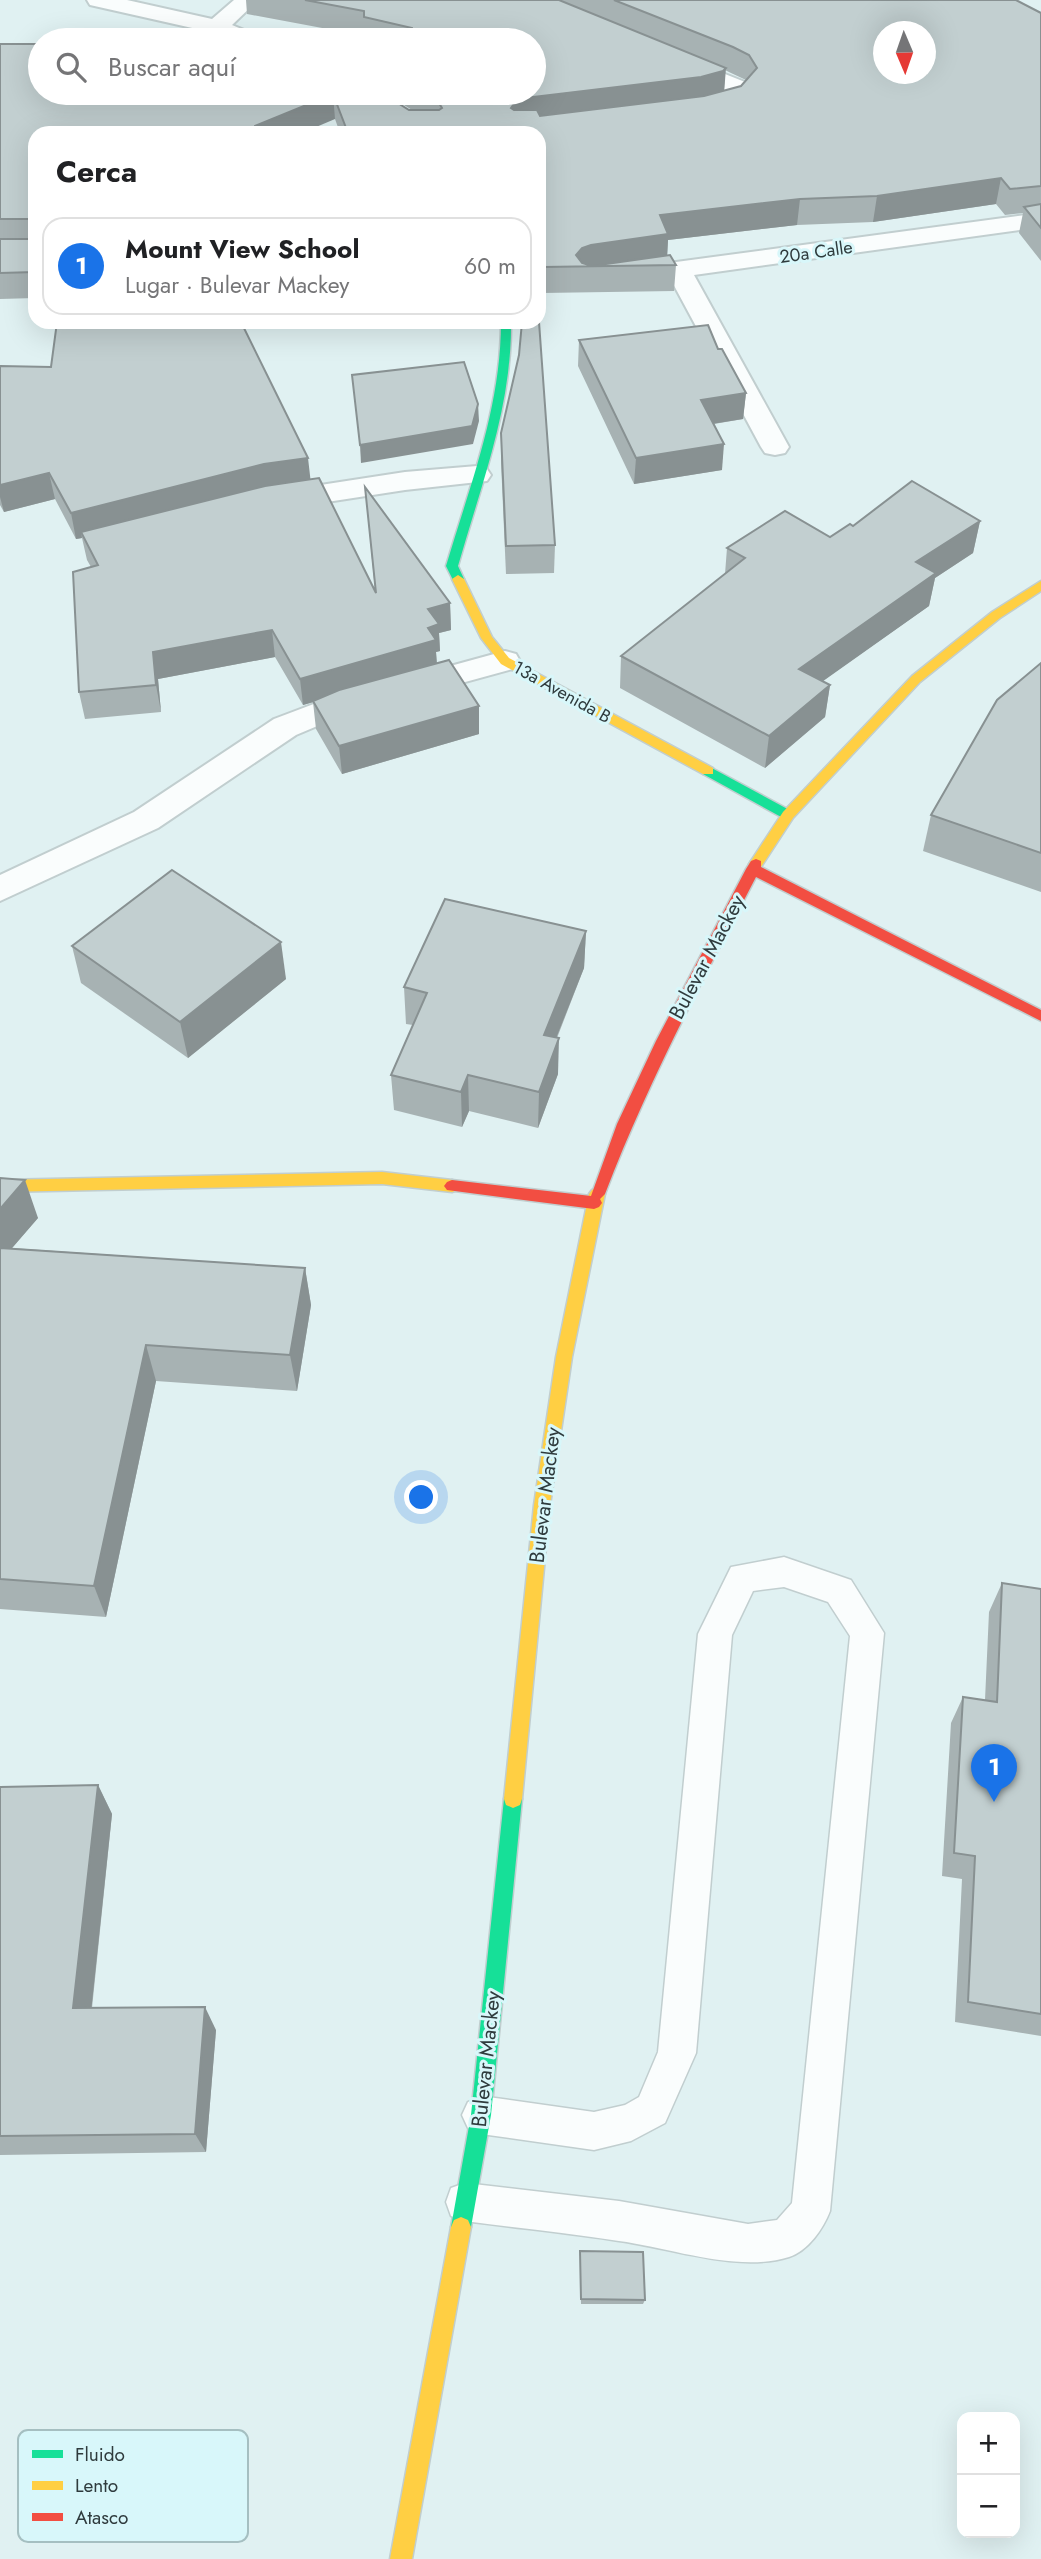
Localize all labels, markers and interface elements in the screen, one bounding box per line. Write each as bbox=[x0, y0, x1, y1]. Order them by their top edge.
north arrow bbox=[873, 21, 936, 84]
search box bbox=[28, 28, 546, 105]
icon: search bbox=[52, 48, 90, 86]
text: Buscar aquí bbox=[108, 48, 236, 86]
text: Cerca bbox=[56, 150, 137, 193]
text: Mount View School bbox=[125, 230, 359, 268]
street label: 20a Calle bbox=[778, 234, 854, 270]
text: 1 bbox=[75, 249, 87, 283]
text: 60 m bbox=[464, 249, 516, 283]
text: Lugar · Bulevar Mackey bbox=[125, 268, 349, 302]
street label: 13a Avenida B bbox=[508, 654, 616, 730]
street label: Bulevar Mackey bbox=[662, 889, 753, 1024]
street label: Bulevar Mackey bbox=[522, 1425, 568, 1565]
your location bbox=[404, 1480, 438, 1514]
pin: 1 bbox=[971, 1744, 1017, 1802]
street label: Bulevar Mackey bbox=[464, 1989, 508, 2129]
map controls bbox=[957, 2412, 1020, 2538]
button: + bbox=[957, 2412, 1020, 2475]
legend bbox=[18, 2430, 248, 2542]
text: Fluido bbox=[75, 2441, 125, 2468]
text: Lento bbox=[75, 2472, 118, 2499]
button: − bbox=[957, 2475, 1020, 2538]
text: Atasco bbox=[75, 2504, 128, 2531]

